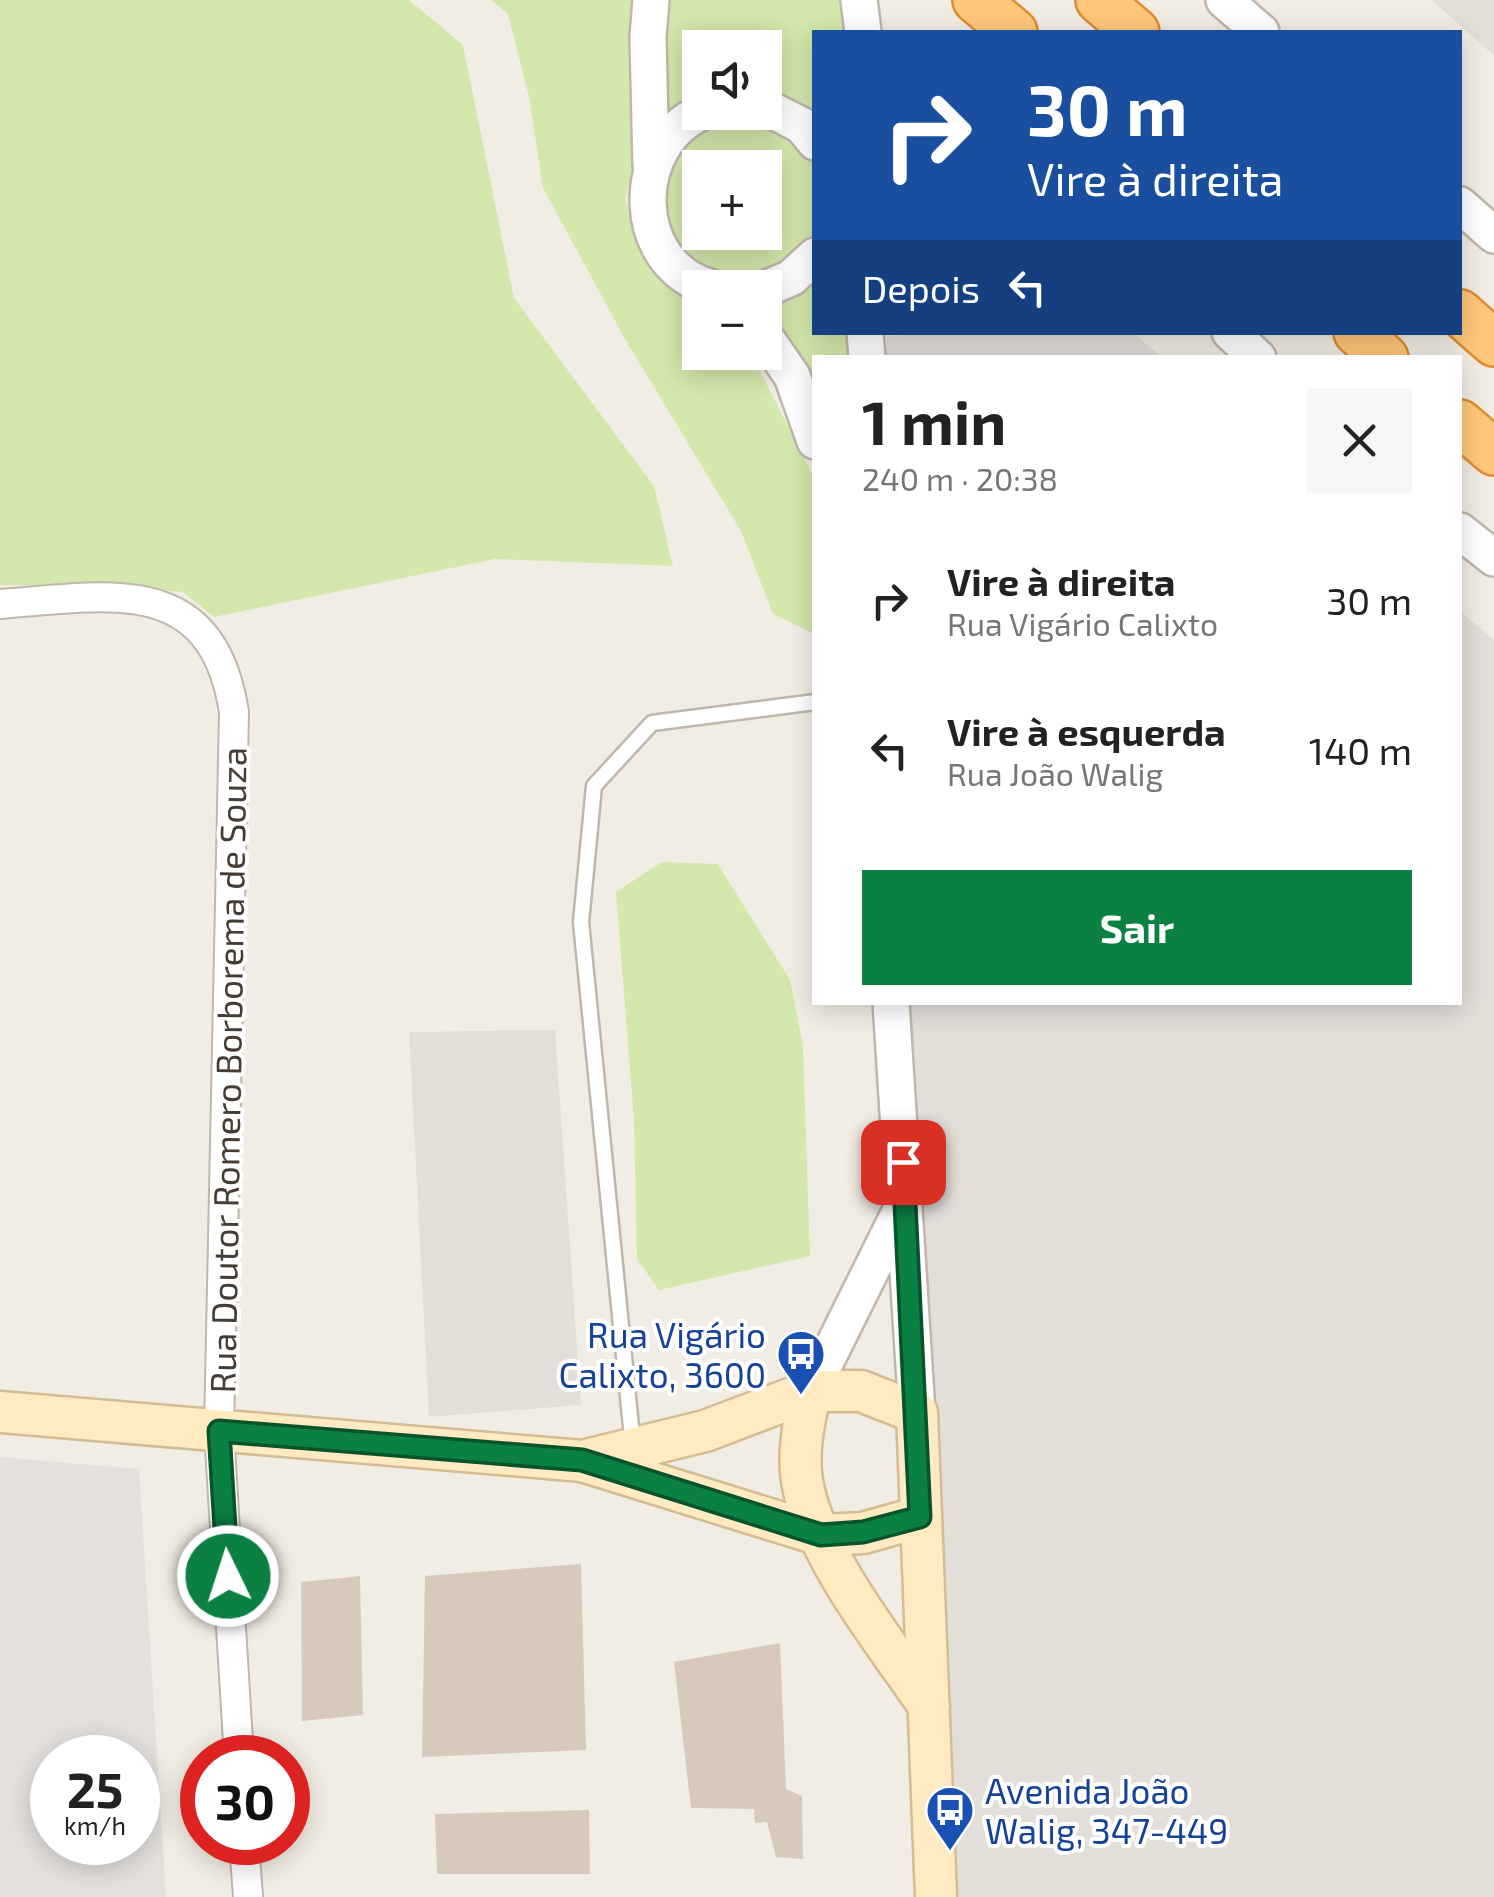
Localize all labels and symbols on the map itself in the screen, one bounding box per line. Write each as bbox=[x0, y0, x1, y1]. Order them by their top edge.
street label: Rua Doutor Romero Borborema de Souza bbox=[200, 746, 254, 1394]
pin bbox=[861, 1120, 946, 1205]
place label: Rua Vigário Calixto, 3600 bbox=[559, 1313, 766, 1395]
bus stop icon: Rua Vigário Calixto, 3600 bbox=[775, 1328, 827, 1396]
position arrow bbox=[176, 1524, 280, 1628]
speed limit sign: 30 bbox=[180, 1735, 310, 1865]
place label: Avenida João Walig, 347-449 bbox=[985, 1769, 1228, 1851]
bus stop icon: Avenida João Walig, 347-449 bbox=[924, 1784, 976, 1852]

